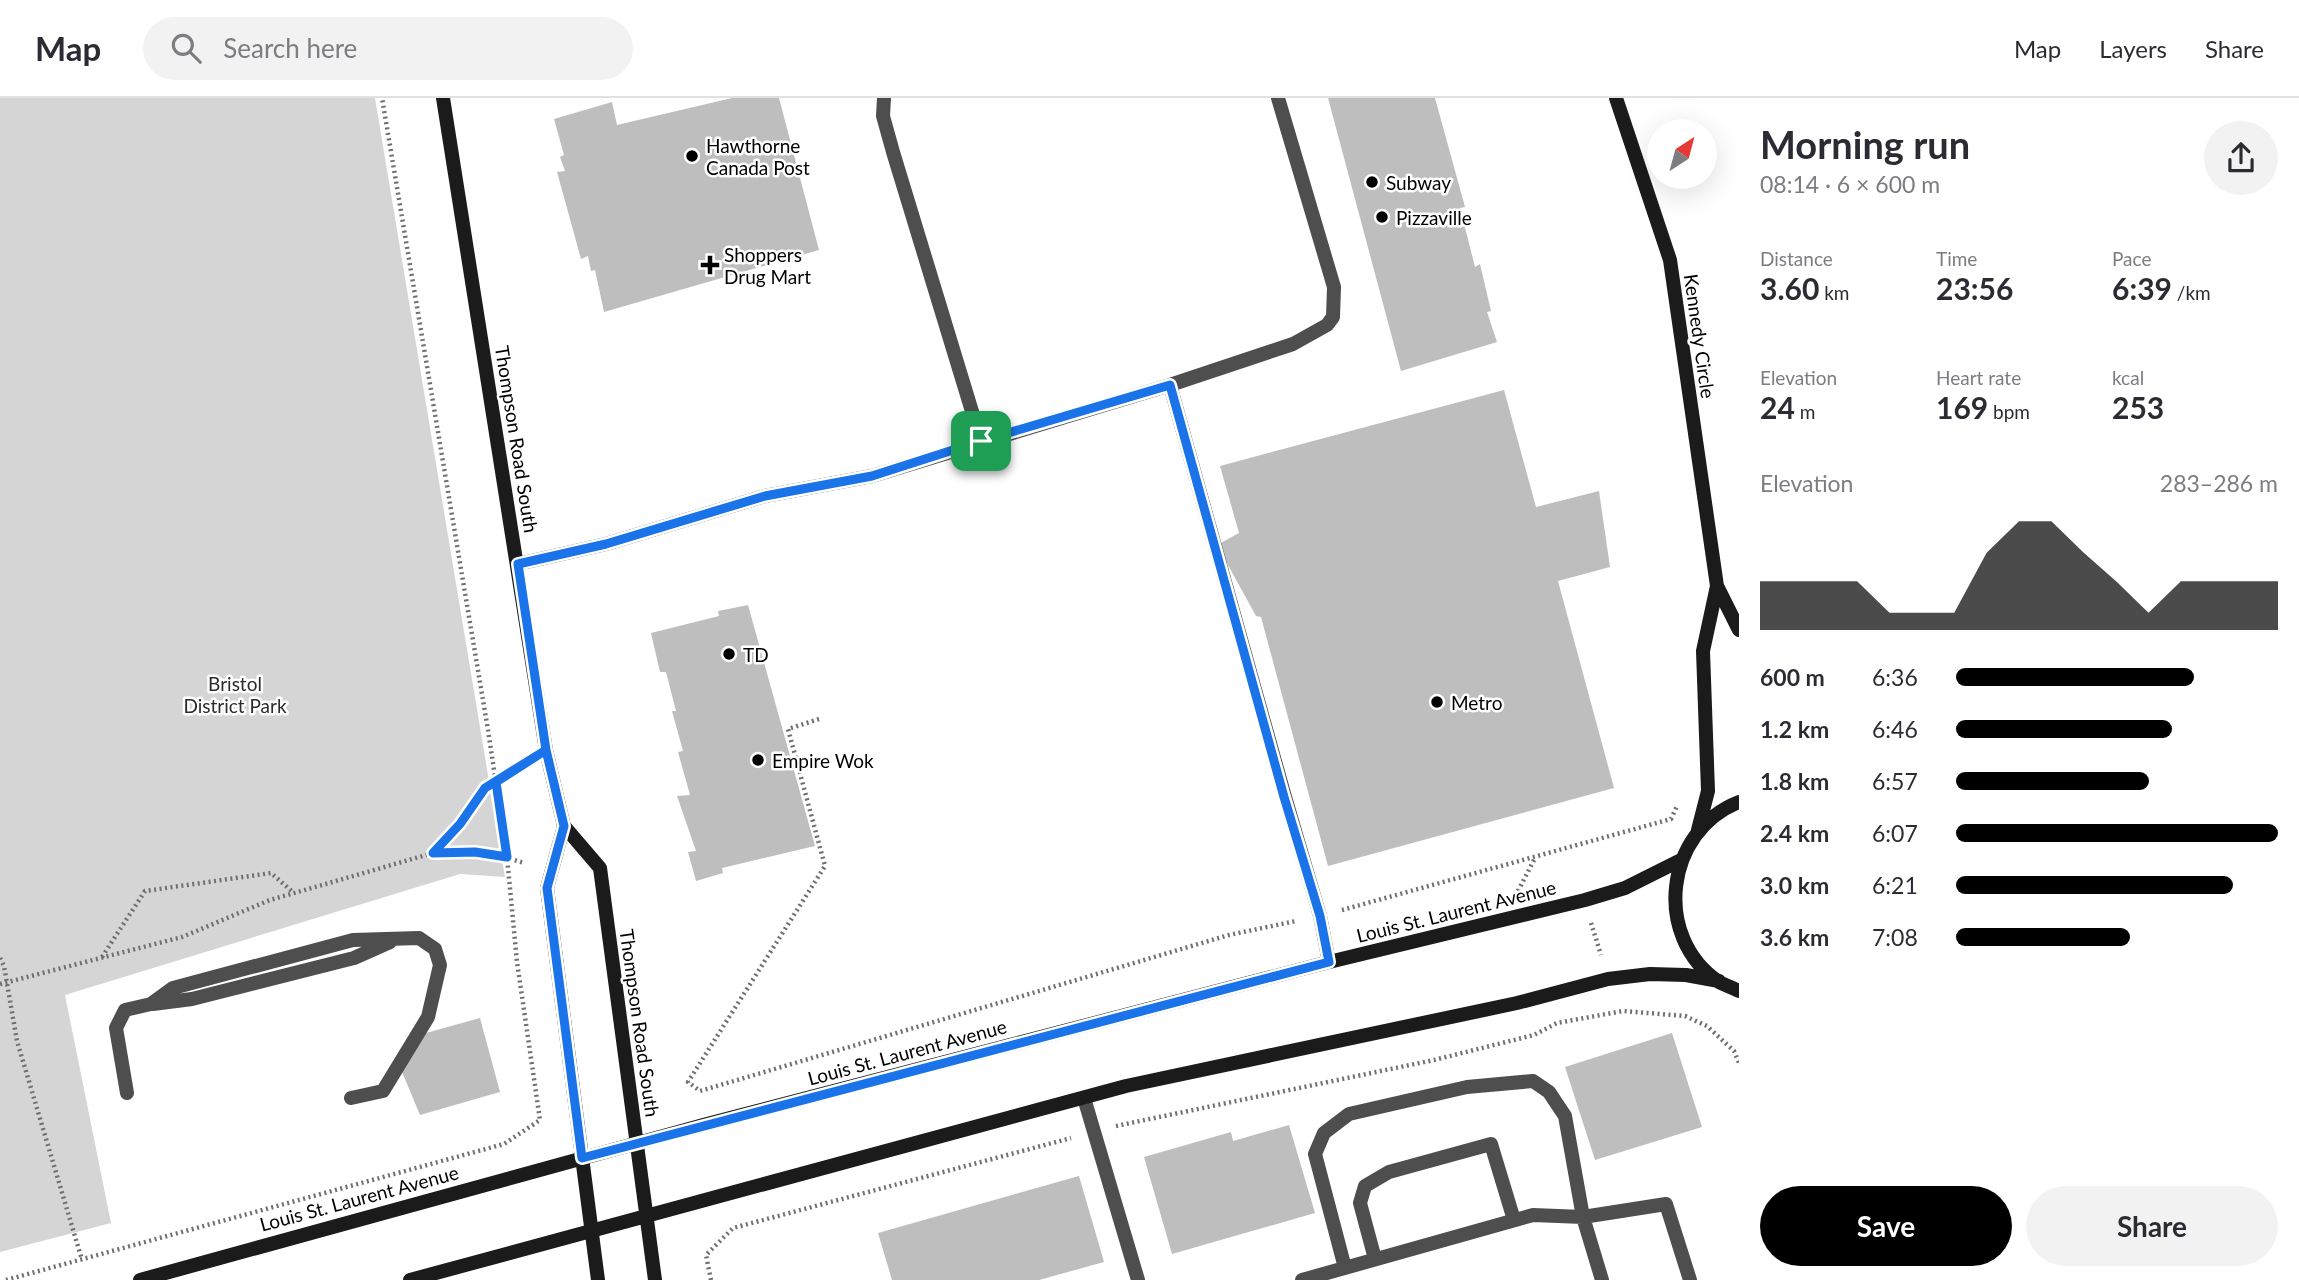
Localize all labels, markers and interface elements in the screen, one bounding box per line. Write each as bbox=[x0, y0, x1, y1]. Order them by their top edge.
search box bbox=[143, 17, 633, 80]
text: Map bbox=[35, 28, 101, 68]
icon: search bbox=[167, 29, 205, 67]
text: Search here bbox=[223, 32, 357, 64]
text: Map bbox=[2014, 34, 2061, 63]
text: Layers bbox=[2099, 34, 2167, 63]
text: Share bbox=[2205, 34, 2264, 63]
north arrow bbox=[1647, 119, 1717, 189]
map controls bbox=[1647, 119, 1717, 189]
text: Morning run bbox=[1760, 121, 1970, 167]
button: share bbox=[2204, 121, 2278, 195]
place label: Hawthorne Canada Post bbox=[706, 134, 810, 179]
marker: Hawthorne Canada Post bbox=[684, 148, 700, 164]
text: 08:14 · 6 × 600 m bbox=[1760, 170, 1940, 198]
place label: Subway bbox=[1386, 171, 1451, 194]
marker: Subway bbox=[1364, 174, 1380, 190]
place label: Pizzaville bbox=[1396, 206, 1472, 229]
marker: Pizzaville bbox=[1374, 209, 1390, 225]
place label: Shoppers Drug Mart bbox=[724, 243, 811, 288]
text: Distance bbox=[1760, 247, 1833, 270]
text: Time bbox=[1936, 247, 1977, 270]
text: Pace bbox=[2112, 247, 2151, 270]
marker: Shoppers Drug Mart bbox=[702, 257, 718, 273]
text: 3.60 bbox=[1760, 270, 1819, 306]
text: 23:56 bbox=[1936, 270, 2013, 306]
text: 6:39 bbox=[2112, 270, 2172, 306]
street label: Kennedy Circle bbox=[1680, 272, 1720, 400]
text: km bbox=[1819, 281, 1849, 304]
text: /km bbox=[2172, 281, 2211, 304]
street label: Thompson Road South bbox=[491, 344, 543, 534]
text: Elevation bbox=[1760, 366, 1837, 389]
text: Heart rate bbox=[1936, 366, 2021, 389]
text: kcal bbox=[2112, 366, 2144, 389]
text: 24 bbox=[1760, 389, 1795, 425]
text: 169 bbox=[1936, 389, 1988, 425]
text: 253 bbox=[2112, 389, 2164, 425]
text: m bbox=[1795, 400, 1815, 423]
text: bpm bbox=[1988, 400, 2030, 423]
pin bbox=[951, 411, 1011, 471]
icon: arrive bbox=[962, 422, 1000, 460]
text: Elevation bbox=[1760, 469, 1853, 497]
text: 283–286 m bbox=[2160, 469, 2278, 497]
place label: TD bbox=[743, 643, 769, 666]
marker: TD bbox=[721, 646, 737, 662]
text: 600 m bbox=[1760, 663, 1825, 691]
text: 6:36 bbox=[1872, 663, 1918, 691]
park label: Bristol District Park bbox=[183, 672, 287, 717]
place label: Metro bbox=[1451, 691, 1502, 714]
marker: Metro bbox=[1429, 694, 1445, 710]
text: 1.2 km bbox=[1760, 715, 1829, 743]
text: 6:46 bbox=[1872, 715, 1918, 743]
place label: Empire Wok bbox=[772, 749, 874, 772]
marker: Empire Wok bbox=[750, 752, 766, 768]
text: 1.8 km bbox=[1760, 767, 1829, 795]
text: 6:57 bbox=[1872, 767, 1918, 795]
text: 2.4 km bbox=[1760, 819, 1829, 847]
text: 6:07 bbox=[1872, 819, 1918, 847]
text: 3.0 km bbox=[1760, 871, 1829, 899]
text: 6:21 bbox=[1872, 871, 1918, 899]
street label: Louis St. Laurent Avenue bbox=[1354, 875, 1558, 947]
text: 3.6 km bbox=[1760, 923, 1829, 951]
text: 7:08 bbox=[1872, 923, 1918, 951]
street label: Thompson Road South bbox=[615, 928, 665, 1118]
street label: Louis St. Laurent Avenue bbox=[805, 1014, 1009, 1090]
street label: Louis St. Laurent Avenue bbox=[257, 1160, 461, 1236]
button: Save bbox=[1760, 1186, 2012, 1266]
button: Share bbox=[2026, 1186, 2278, 1266]

